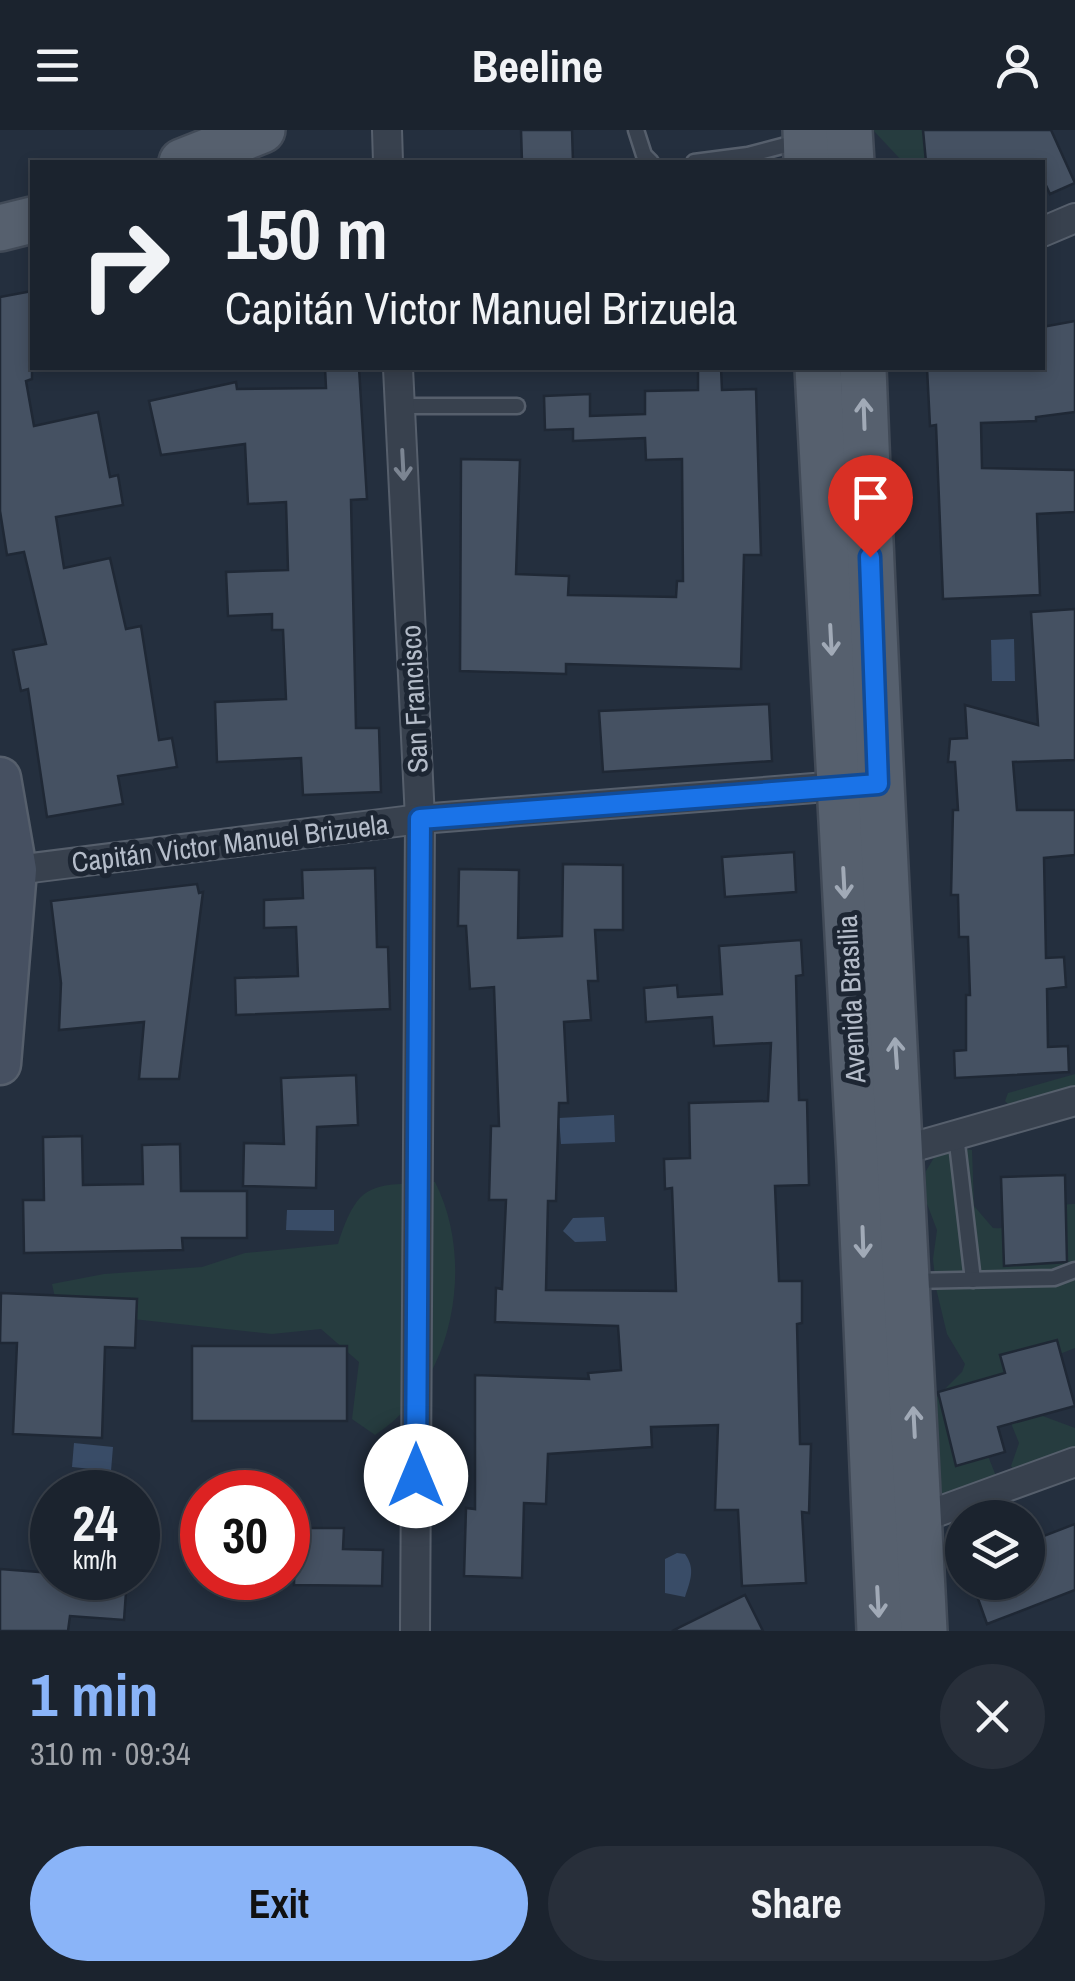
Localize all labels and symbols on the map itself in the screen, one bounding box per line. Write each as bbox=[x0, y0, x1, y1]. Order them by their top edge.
one-way arrow bbox=[855, 399, 874, 431]
one-way arrow bbox=[394, 448, 413, 480]
pin bbox=[828, 455, 913, 558]
one-way arrow bbox=[822, 623, 841, 655]
street label: San Francisco bbox=[391, 624, 437, 774]
street label: Capitán Victor Manuel Brizuela bbox=[70, 805, 391, 881]
one-way arrow bbox=[835, 866, 854, 898]
street label: Avenida Brasilia bbox=[828, 914, 874, 1085]
one-way arrow bbox=[886, 1038, 905, 1070]
one-way arrow bbox=[854, 1226, 873, 1258]
one-way arrow bbox=[904, 1406, 923, 1438]
position arrow bbox=[364, 1424, 468, 1528]
speed limit sign: 30 bbox=[180, 1470, 310, 1600]
one-way arrow bbox=[869, 1585, 888, 1617]

